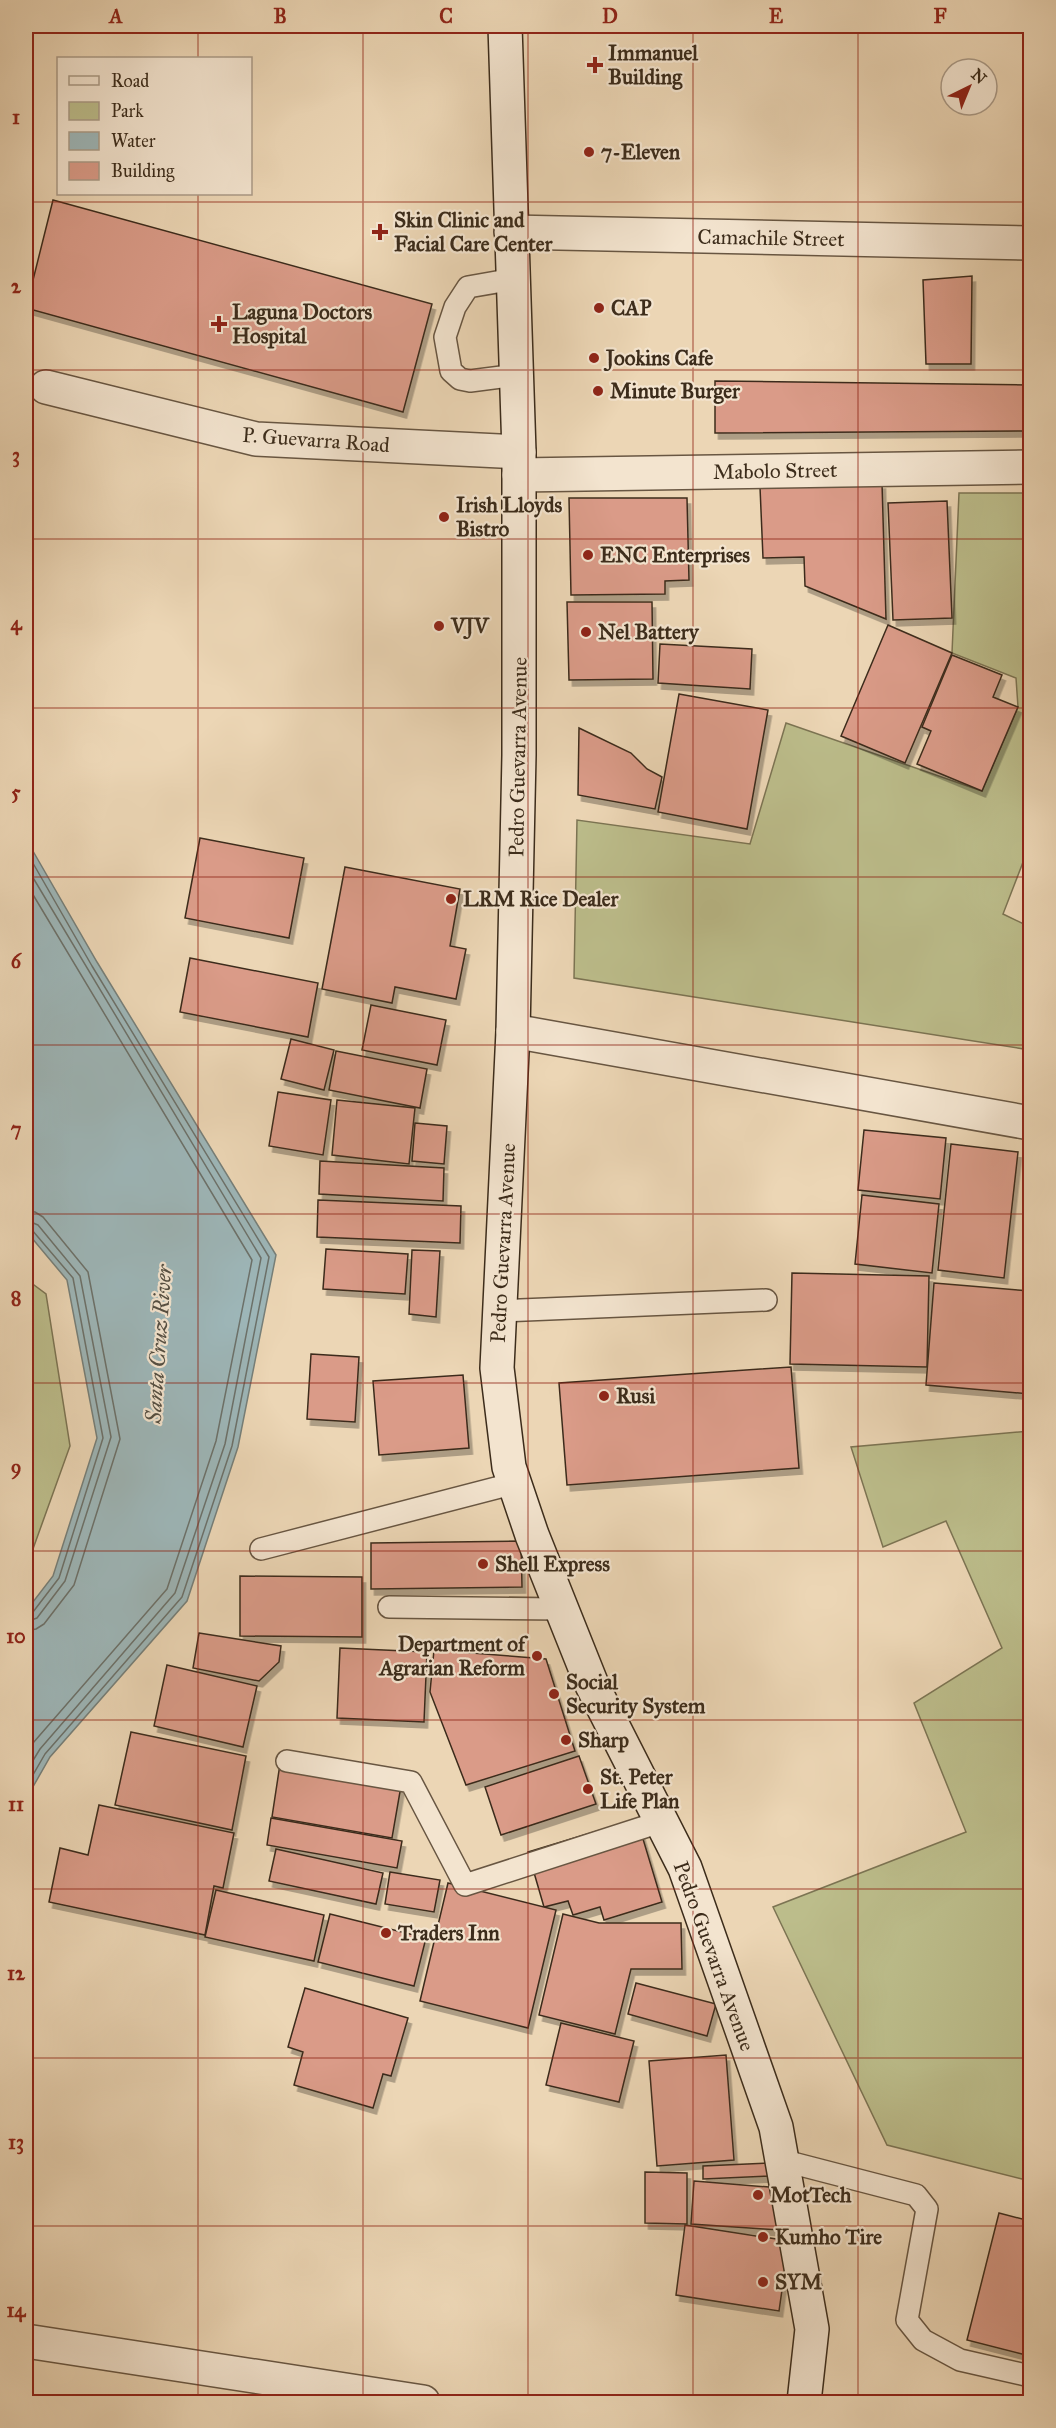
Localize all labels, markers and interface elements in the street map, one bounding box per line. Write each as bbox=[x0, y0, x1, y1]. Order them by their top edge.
text: A bbox=[107, 4, 123, 28]
text: B bbox=[273, 4, 287, 28]
text: C bbox=[439, 4, 453, 28]
text: D bbox=[602, 4, 618, 28]
text: E bbox=[769, 4, 784, 28]
text: F bbox=[933, 4, 947, 28]
place label: Immanuel Building bbox=[608, 40, 699, 90]
marker: Immanuel Building bbox=[586, 56, 604, 74]
legend bbox=[57, 57, 252, 195]
north arrow bbox=[939, 57, 999, 117]
text: N bbox=[967, 65, 991, 88]
text: Road bbox=[111, 70, 149, 92]
text: Park bbox=[111, 100, 144, 122]
text: 1 bbox=[12, 105, 20, 129]
text: Water bbox=[111, 130, 156, 152]
place label: 7-Eleven bbox=[601, 139, 681, 165]
marker: 7-Eleven bbox=[582, 145, 596, 159]
text: Building bbox=[111, 160, 175, 183]
place label: Skin Clinic and Facial Care Center bbox=[394, 207, 553, 257]
marker: Skin Clinic and Facial Care Center bbox=[371, 223, 389, 241]
street label: Camachile Street bbox=[697, 224, 845, 252]
text: 2 bbox=[11, 274, 22, 298]
place label: CAP bbox=[611, 295, 651, 321]
place label: Laguna Doctors Hospital bbox=[232, 299, 373, 349]
marker: CAP bbox=[592, 301, 606, 315]
marker: Laguna Doctors Hospital bbox=[210, 315, 228, 333]
place label: Jookins Cafe bbox=[603, 345, 714, 372]
marker: Jookins Cafe bbox=[587, 351, 601, 365]
place label: Minute Burger bbox=[610, 378, 741, 404]
marker: Minute Burger bbox=[591, 384, 605, 398]
street label: P. Guevarra Road bbox=[241, 422, 391, 458]
text: 3 bbox=[12, 443, 20, 468]
street label: Mabolo Street bbox=[713, 457, 838, 485]
place label: Irish Lloyds Bistro bbox=[456, 492, 562, 542]
marker: Irish Lloyds Bistro bbox=[437, 510, 451, 524]
place label: ENC Enterprises bbox=[600, 542, 750, 568]
marker: ENC Enterprises bbox=[581, 548, 595, 562]
text: 4 bbox=[10, 611, 22, 636]
place label: VJV bbox=[450, 613, 490, 640]
marker: VJV bbox=[432, 619, 446, 633]
place label: Nel Battery bbox=[598, 619, 700, 645]
marker: Nel Battery bbox=[579, 625, 593, 639]
street label: Pedro Guevarra Avenue bbox=[503, 656, 533, 857]
text: 5 bbox=[11, 780, 21, 804]
place label: LRM Rice Dealer bbox=[463, 886, 620, 912]
marker: LRM Rice Dealer bbox=[444, 892, 458, 906]
text: 6 bbox=[11, 949, 23, 973]
text: 7 bbox=[11, 1117, 22, 1141]
street label: Pedro Guevarra Avenue bbox=[485, 1142, 521, 1344]
water label: Santa Cruz River bbox=[139, 1262, 178, 1425]
text: 8 bbox=[11, 1286, 21, 1310]
place label: Rusi bbox=[616, 1383, 655, 1409]
marker: Rusi bbox=[597, 1389, 611, 1403]
text: 9 bbox=[11, 1455, 21, 1480]
place label: Shell Express bbox=[495, 1551, 610, 1577]
marker: Shell Express bbox=[476, 1557, 490, 1571]
text: 10 bbox=[6, 1624, 26, 1648]
place label: Department of Agrarian Reform bbox=[377, 1631, 529, 1681]
marker: Department of Agrarian Reform bbox=[530, 1649, 544, 1663]
place label: Social Security System bbox=[566, 1669, 706, 1719]
marker: Social Security System bbox=[547, 1687, 561, 1701]
place label: Sharp bbox=[578, 1727, 629, 1753]
marker: Sharp bbox=[559, 1733, 573, 1747]
place label: St. Peter Life Plan bbox=[600, 1764, 680, 1814]
marker: St. Peter Life Plan bbox=[581, 1782, 595, 1796]
text: 11 bbox=[8, 1792, 24, 1816]
street label: Pedro Guevarra Avenue bbox=[668, 1858, 761, 2055]
place label: Traders Inn bbox=[397, 1920, 500, 1946]
marker: Traders Inn bbox=[379, 1926, 393, 1940]
text: 12 bbox=[7, 1961, 26, 1985]
text: 13 bbox=[8, 2130, 24, 2155]
place label: MotTech bbox=[770, 2182, 852, 2208]
marker: MotTech bbox=[751, 2188, 765, 2202]
place label: Kumho Tire bbox=[775, 2224, 882, 2250]
marker: Kumho Tire bbox=[756, 2230, 770, 2244]
place label: SYM bbox=[775, 2269, 822, 2295]
marker: SYM bbox=[756, 2275, 770, 2289]
text: 14 bbox=[6, 2298, 26, 2323]

